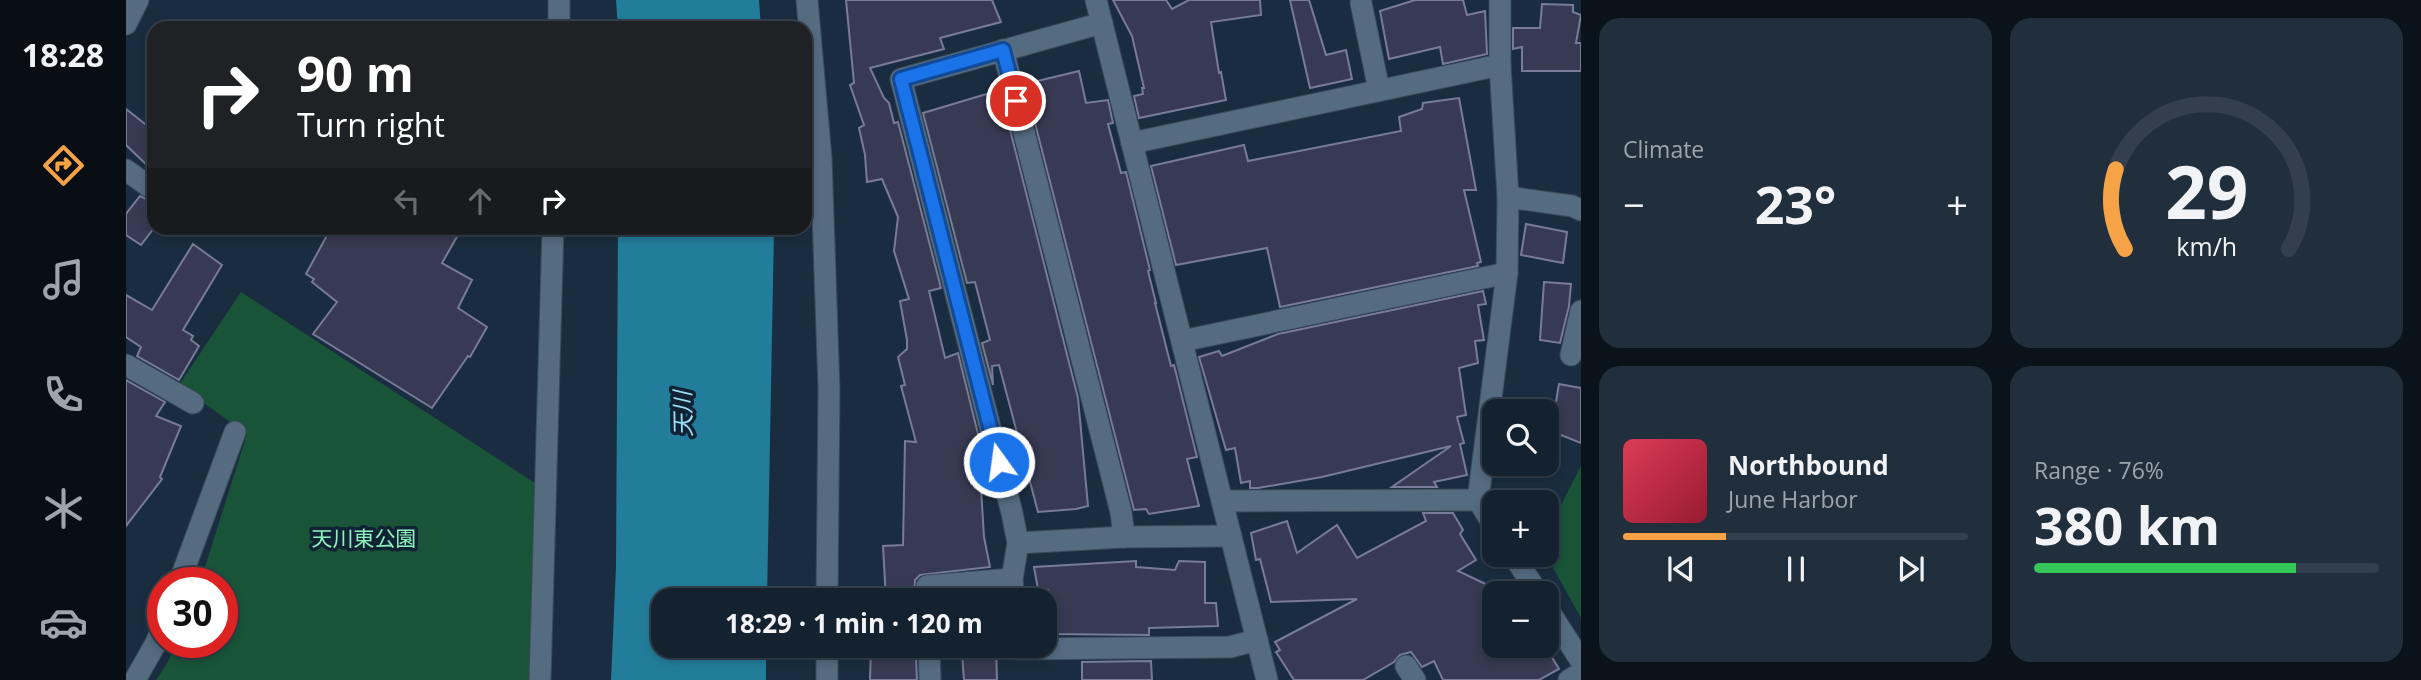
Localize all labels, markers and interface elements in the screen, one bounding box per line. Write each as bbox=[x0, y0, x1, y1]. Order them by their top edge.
text: 18:28 bbox=[22, 33, 104, 76]
text: 90 m bbox=[297, 40, 414, 106]
icon: right bbox=[182, 49, 273, 140]
pin bbox=[986, 71, 1046, 131]
icon: arrive bbox=[997, 82, 1035, 120]
text: Turn right bbox=[297, 103, 445, 146]
text: Climate bbox=[1623, 133, 1704, 165]
icon: directions bbox=[39, 141, 88, 190]
text: 29 bbox=[2165, 141, 2248, 240]
text: 23° bbox=[1755, 168, 1836, 239]
text: − bbox=[1623, 178, 1645, 230]
text: + bbox=[1946, 178, 1968, 230]
icon: left bbox=[388, 182, 426, 220]
icon: ahead bbox=[461, 182, 499, 220]
icon: right bbox=[534, 182, 572, 220]
text: km/h bbox=[2176, 229, 2237, 263]
icon: music bbox=[39, 255, 88, 304]
icon: phone bbox=[39, 370, 88, 419]
water label: 天川 bbox=[666, 388, 698, 437]
map controls bbox=[1482, 399, 1559, 658]
button: search bbox=[1482, 399, 1559, 476]
position arrow bbox=[962, 425, 1036, 499]
text: Northbound bbox=[1728, 447, 1889, 483]
text: Range · 76% bbox=[2034, 454, 2164, 486]
text: June Harbor bbox=[1728, 483, 1858, 515]
icon: climate bbox=[39, 484, 88, 533]
text: 380 km bbox=[2034, 489, 2220, 560]
button: + bbox=[1482, 490, 1559, 567]
park label: 天川東公園 bbox=[312, 524, 417, 552]
icon: previous bbox=[1662, 550, 1700, 588]
icon: pause bbox=[1777, 550, 1815, 588]
icon: next bbox=[1892, 550, 1930, 588]
speed limit sign: 30 bbox=[147, 567, 238, 658]
button: − bbox=[1482, 581, 1559, 658]
icon: car bbox=[39, 598, 88, 647]
text: 18:29 · 1 min · 120 m bbox=[725, 605, 983, 641]

